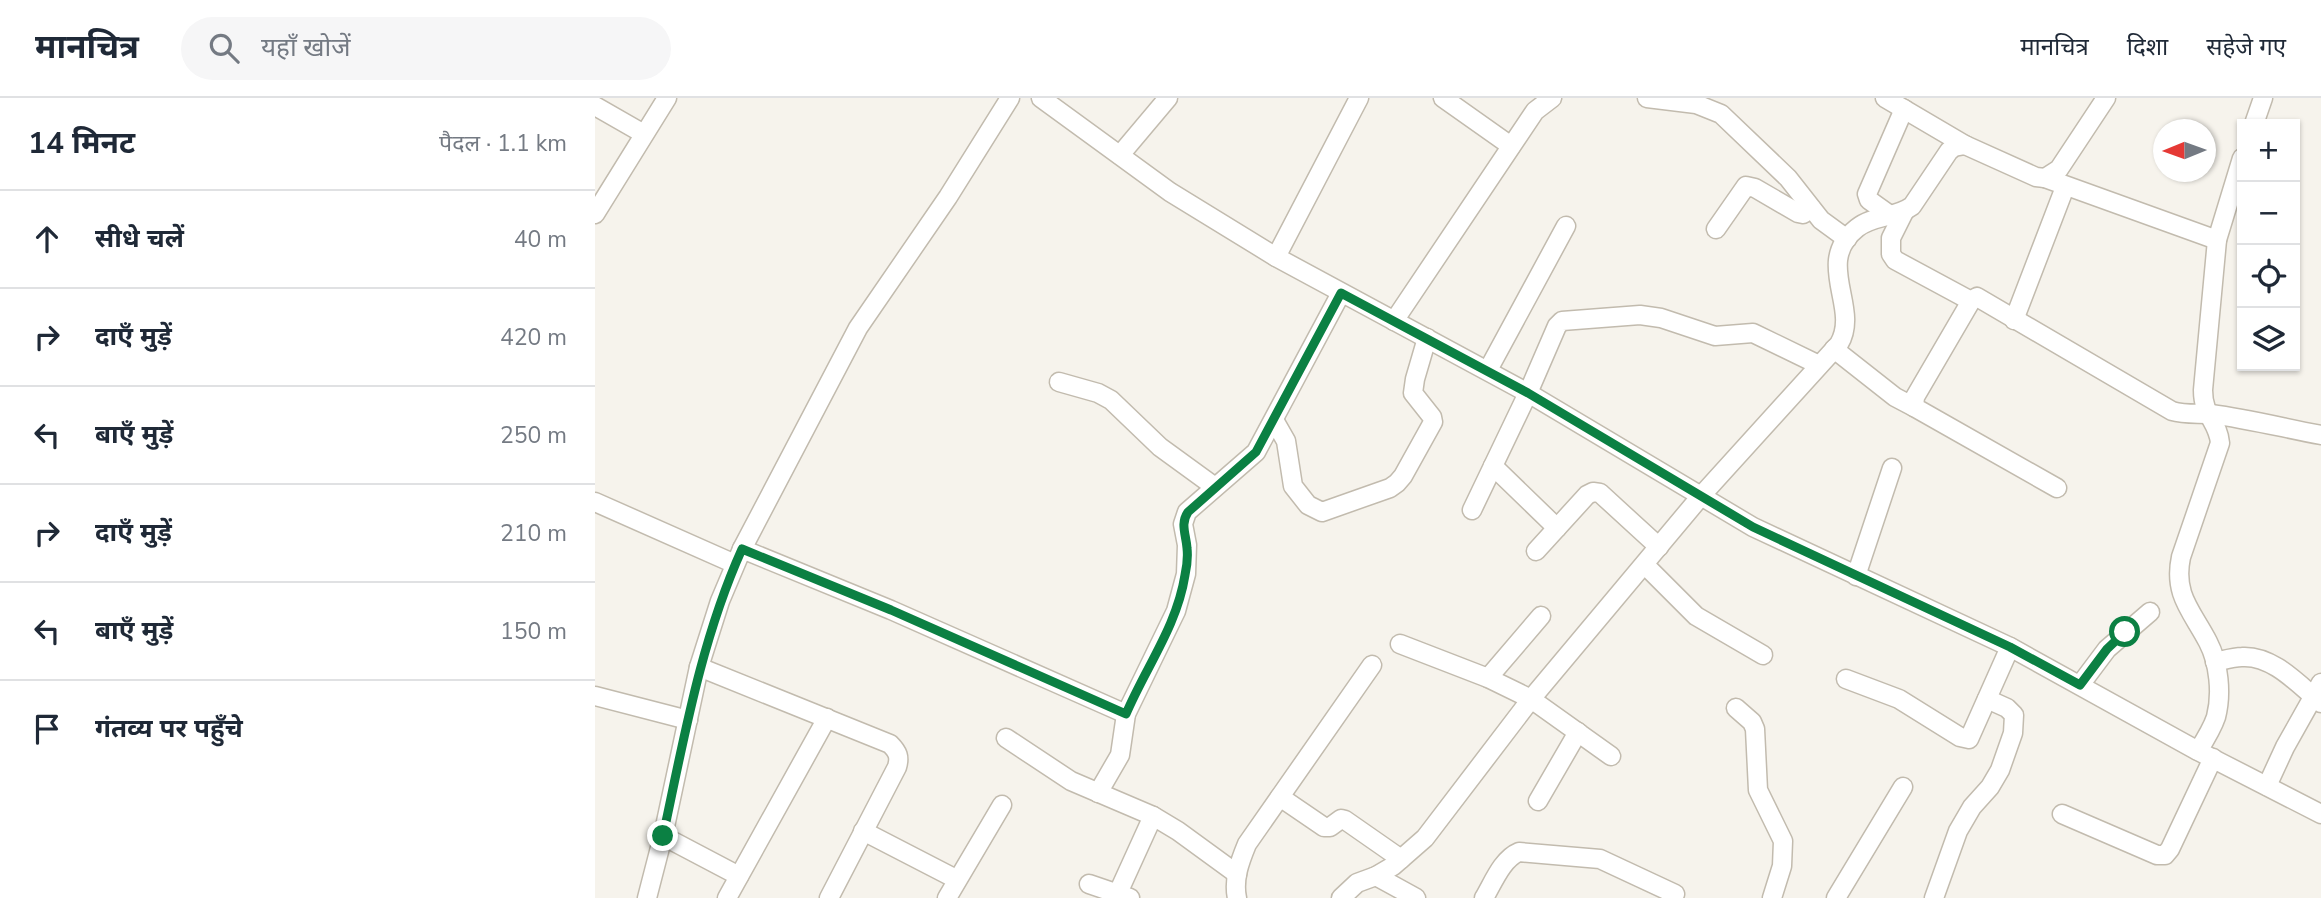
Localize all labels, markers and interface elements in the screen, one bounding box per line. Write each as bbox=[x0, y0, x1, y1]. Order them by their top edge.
search box bbox=[181, 17, 671, 80]
text: मानचित्र bbox=[35, 25, 139, 70]
icon: search bbox=[205, 29, 243, 67]
text: यहाँ खोजें bbox=[261, 30, 351, 65]
text: मानचित्र bbox=[2020, 31, 2089, 63]
text: दिशा bbox=[2127, 31, 2168, 63]
text: सहेजे गए bbox=[2206, 31, 2286, 63]
north arrow bbox=[2153, 119, 2216, 182]
map controls bbox=[2237, 119, 2300, 371]
button: + bbox=[2237, 119, 2300, 182]
text: 14 मिनट bbox=[28, 123, 135, 164]
text: पैदल · 1.1 km bbox=[439, 128, 567, 159]
button: − bbox=[2237, 182, 2300, 245]
icon: ahead bbox=[28, 220, 66, 258]
text: सीधे चलें bbox=[95, 221, 184, 256]
text: 40 m bbox=[514, 224, 567, 255]
button: locate bbox=[2237, 245, 2300, 308]
button: layers bbox=[2237, 308, 2300, 371]
icon: right bbox=[28, 318, 66, 356]
text: दाएँ मुड़ें bbox=[95, 319, 172, 354]
text: 420 m bbox=[500, 322, 567, 353]
icon: left bbox=[28, 416, 66, 454]
text: बाएँ मुड़ें bbox=[95, 417, 173, 452]
text: 250 m bbox=[500, 420, 567, 451]
icon: right bbox=[28, 514, 66, 552]
text: दाएँ मुड़ें bbox=[95, 515, 172, 550]
text: 210 m bbox=[500, 518, 567, 549]
icon: left bbox=[28, 612, 66, 650]
text: बाएँ मुड़ें bbox=[95, 613, 173, 648]
text: 150 m bbox=[500, 616, 567, 647]
route start bbox=[2109, 616, 2140, 647]
icon: arrive bbox=[28, 710, 66, 748]
text: गंतव्य पर पहुँचे bbox=[95, 711, 243, 746]
route end bbox=[647, 820, 678, 851]

